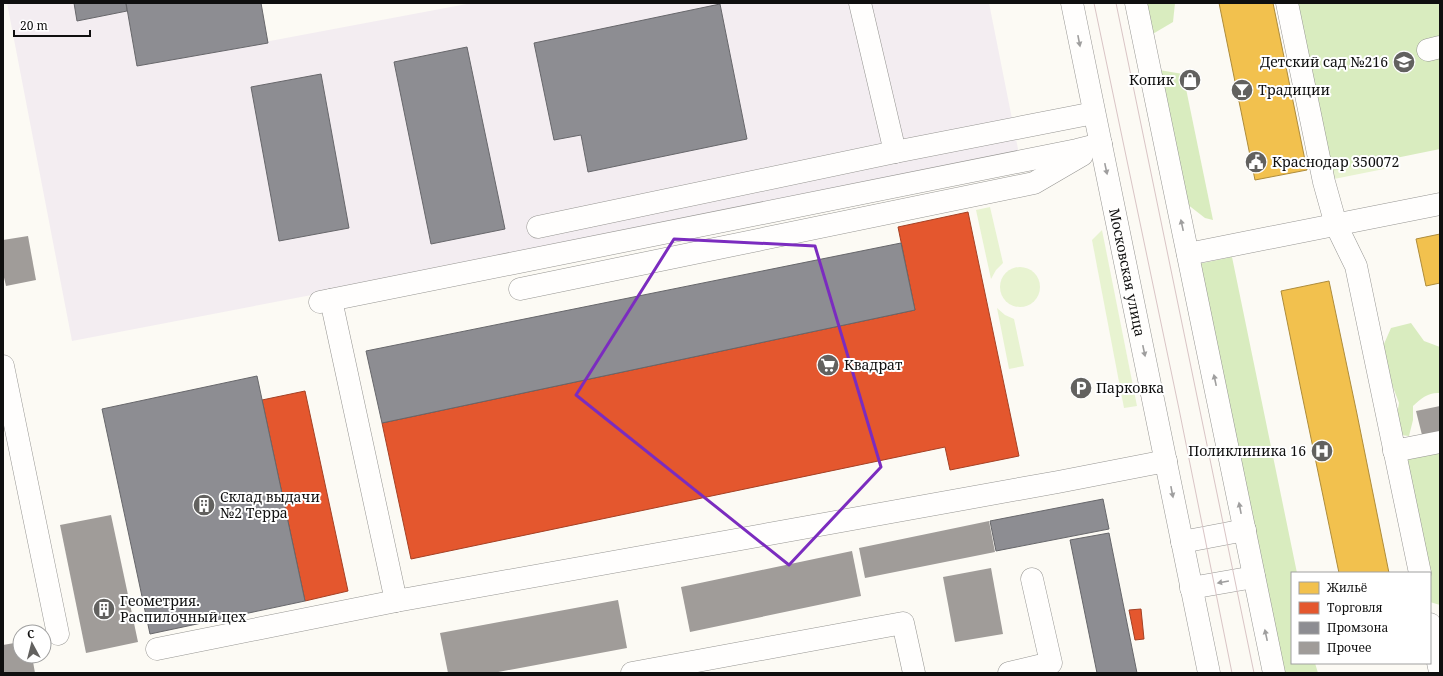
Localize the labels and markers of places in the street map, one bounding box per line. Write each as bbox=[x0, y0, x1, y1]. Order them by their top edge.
school or university icon: Детский сад №216 bbox=[1391, 49, 1417, 75]
place label: Детский сад №216 bbox=[1260, 52, 1388, 71]
shop icon: Копик bbox=[1177, 67, 1203, 93]
place label: Копик bbox=[1129, 70, 1175, 89]
bar icon: Традиции bbox=[1229, 77, 1255, 103]
place label: Традиции bbox=[1258, 80, 1330, 99]
public building icon: Краснодар 350072 bbox=[1243, 149, 1269, 175]
place label: Краснодар 350072 bbox=[1272, 152, 1399, 171]
supermarket icon: Квадрат bbox=[815, 352, 841, 378]
place label: Квадрат bbox=[844, 355, 903, 374]
parking icon: Парковка bbox=[1068, 375, 1094, 401]
place label: Парковка bbox=[1096, 378, 1164, 397]
hospital icon: Поликлиника 16 bbox=[1309, 438, 1335, 464]
place label: Поликлиника 16 bbox=[1188, 441, 1306, 460]
place label: Склад выдачи №2 Терра bbox=[220, 487, 320, 522]
building icon: Склад выдачи №2 Терра bbox=[191, 492, 217, 518]
place label: Геометрия. Распилочный цех bbox=[120, 591, 247, 626]
building icon: Геометрия. Распилочный цех bbox=[91, 596, 117, 622]

